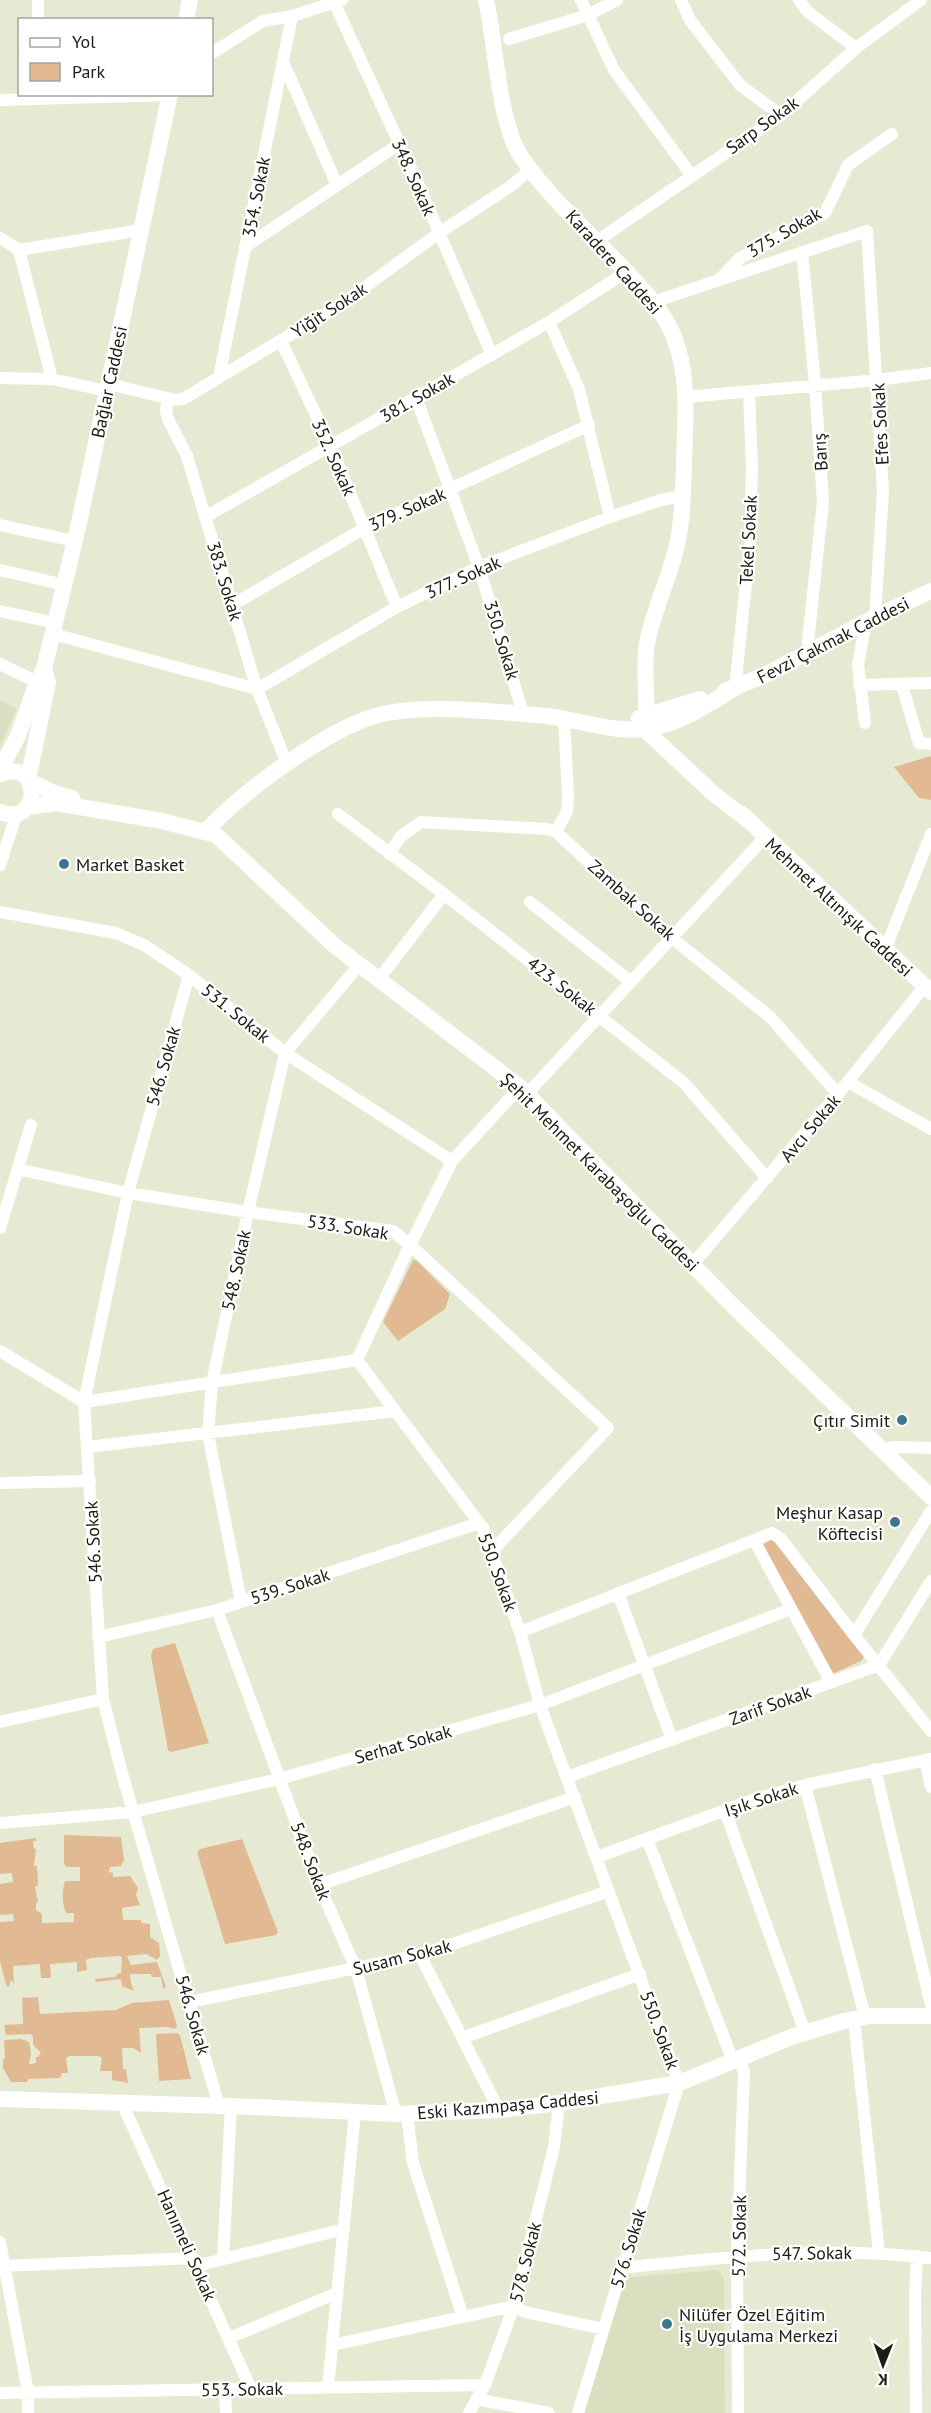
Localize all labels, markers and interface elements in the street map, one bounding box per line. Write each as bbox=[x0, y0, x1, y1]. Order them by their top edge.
legend bbox=[18, 18, 213, 96]
text: Yol bbox=[72, 30, 96, 53]
text: Park bbox=[72, 60, 105, 83]
street label: Sarp Sokak bbox=[721, 91, 803, 159]
street label: 348. Sokak bbox=[387, 135, 441, 220]
street label: 354. Sokak bbox=[237, 154, 275, 239]
street label: 375. Sokak bbox=[743, 201, 826, 262]
street label: Karadere Caddesi bbox=[561, 205, 667, 319]
street label: Yiğit Sokak bbox=[287, 277, 371, 343]
street label: Bağlar Caddesi bbox=[86, 324, 132, 440]
street label: 381. Sokak bbox=[376, 366, 459, 427]
street label: Efes Sokak bbox=[866, 382, 894, 466]
street label: 352. Sokak bbox=[307, 415, 361, 500]
street label: Barış bbox=[807, 432, 833, 472]
street label: 379. Sokak bbox=[365, 482, 450, 536]
street label: Tekel Sokak bbox=[734, 494, 762, 585]
street label: 383. Sokak bbox=[202, 538, 248, 624]
street label: 377. Sokak bbox=[422, 550, 505, 604]
street label: Fevzi Çakmak Caddesi bbox=[753, 592, 913, 688]
street label: 350. Sokak bbox=[479, 597, 525, 683]
street label: Mehmet Altınışık Caddesi bbox=[760, 832, 918, 982]
place label: Market Basket bbox=[76, 853, 184, 876]
street label: Zambak Sokak bbox=[583, 855, 681, 946]
marker: Market Basket bbox=[57, 857, 71, 871]
street label: 423. Sokak bbox=[523, 952, 602, 1021]
street label: 531. Sokak bbox=[197, 978, 275, 1048]
street label: 546. Sokak bbox=[141, 1023, 185, 1109]
street label: Şehit Mehmet Karabaşoğlu Caddesi bbox=[496, 1068, 704, 1276]
street label: Avcı Sokak bbox=[775, 1089, 845, 1167]
street label: 533. Sokak bbox=[306, 1209, 391, 1245]
street label: 548. Sokak bbox=[216, 1227, 256, 1313]
place label: Çıtır Simit bbox=[813, 1409, 890, 1432]
marker: Çıtır Simit bbox=[895, 1413, 909, 1427]
street label: 546. Sokak bbox=[79, 1500, 107, 1584]
place label: Meşhur Kasap Köftecisi bbox=[776, 1501, 883, 1545]
marker: Meşhur Kasap Köftecisi bbox=[888, 1515, 902, 1529]
street label: 550. Sokak bbox=[473, 1530, 523, 1615]
street label: 539. Sokak bbox=[247, 1562, 333, 1610]
street label: Zarif Sokak bbox=[726, 1679, 814, 1730]
street label: Serhat Sokak bbox=[352, 1719, 455, 1769]
street label: Işık Sokak bbox=[721, 1776, 801, 1822]
street label: 548. Sokak bbox=[286, 1819, 337, 1904]
street label: Susam Sokak bbox=[350, 1934, 454, 1980]
street label: 546. Sokak bbox=[171, 1972, 215, 2058]
street label: 550. Sokak bbox=[635, 1988, 685, 2073]
street label: Eski Kazımpaşa Caddesi bbox=[416, 2086, 600, 2124]
street label: Hanımeli Sokak bbox=[152, 2186, 222, 2305]
street label: 572. Sokak bbox=[727, 2194, 751, 2277]
street label: 576. Sokak bbox=[605, 2205, 651, 2291]
street label: 578. Sokak bbox=[504, 2219, 546, 2305]
street label: 547. Sokak bbox=[772, 2241, 853, 2265]
place label: Nilüfer Özel Eğitim İş Uygulama Merkezi bbox=[679, 2303, 838, 2347]
marker: Nilüfer Özel Eğitim İş Uygulama Merkezi bbox=[660, 2317, 674, 2331]
north arrow bbox=[853, 2335, 913, 2395]
text: K bbox=[878, 2370, 888, 2390]
street label: 553. Sokak bbox=[201, 2377, 284, 2401]

